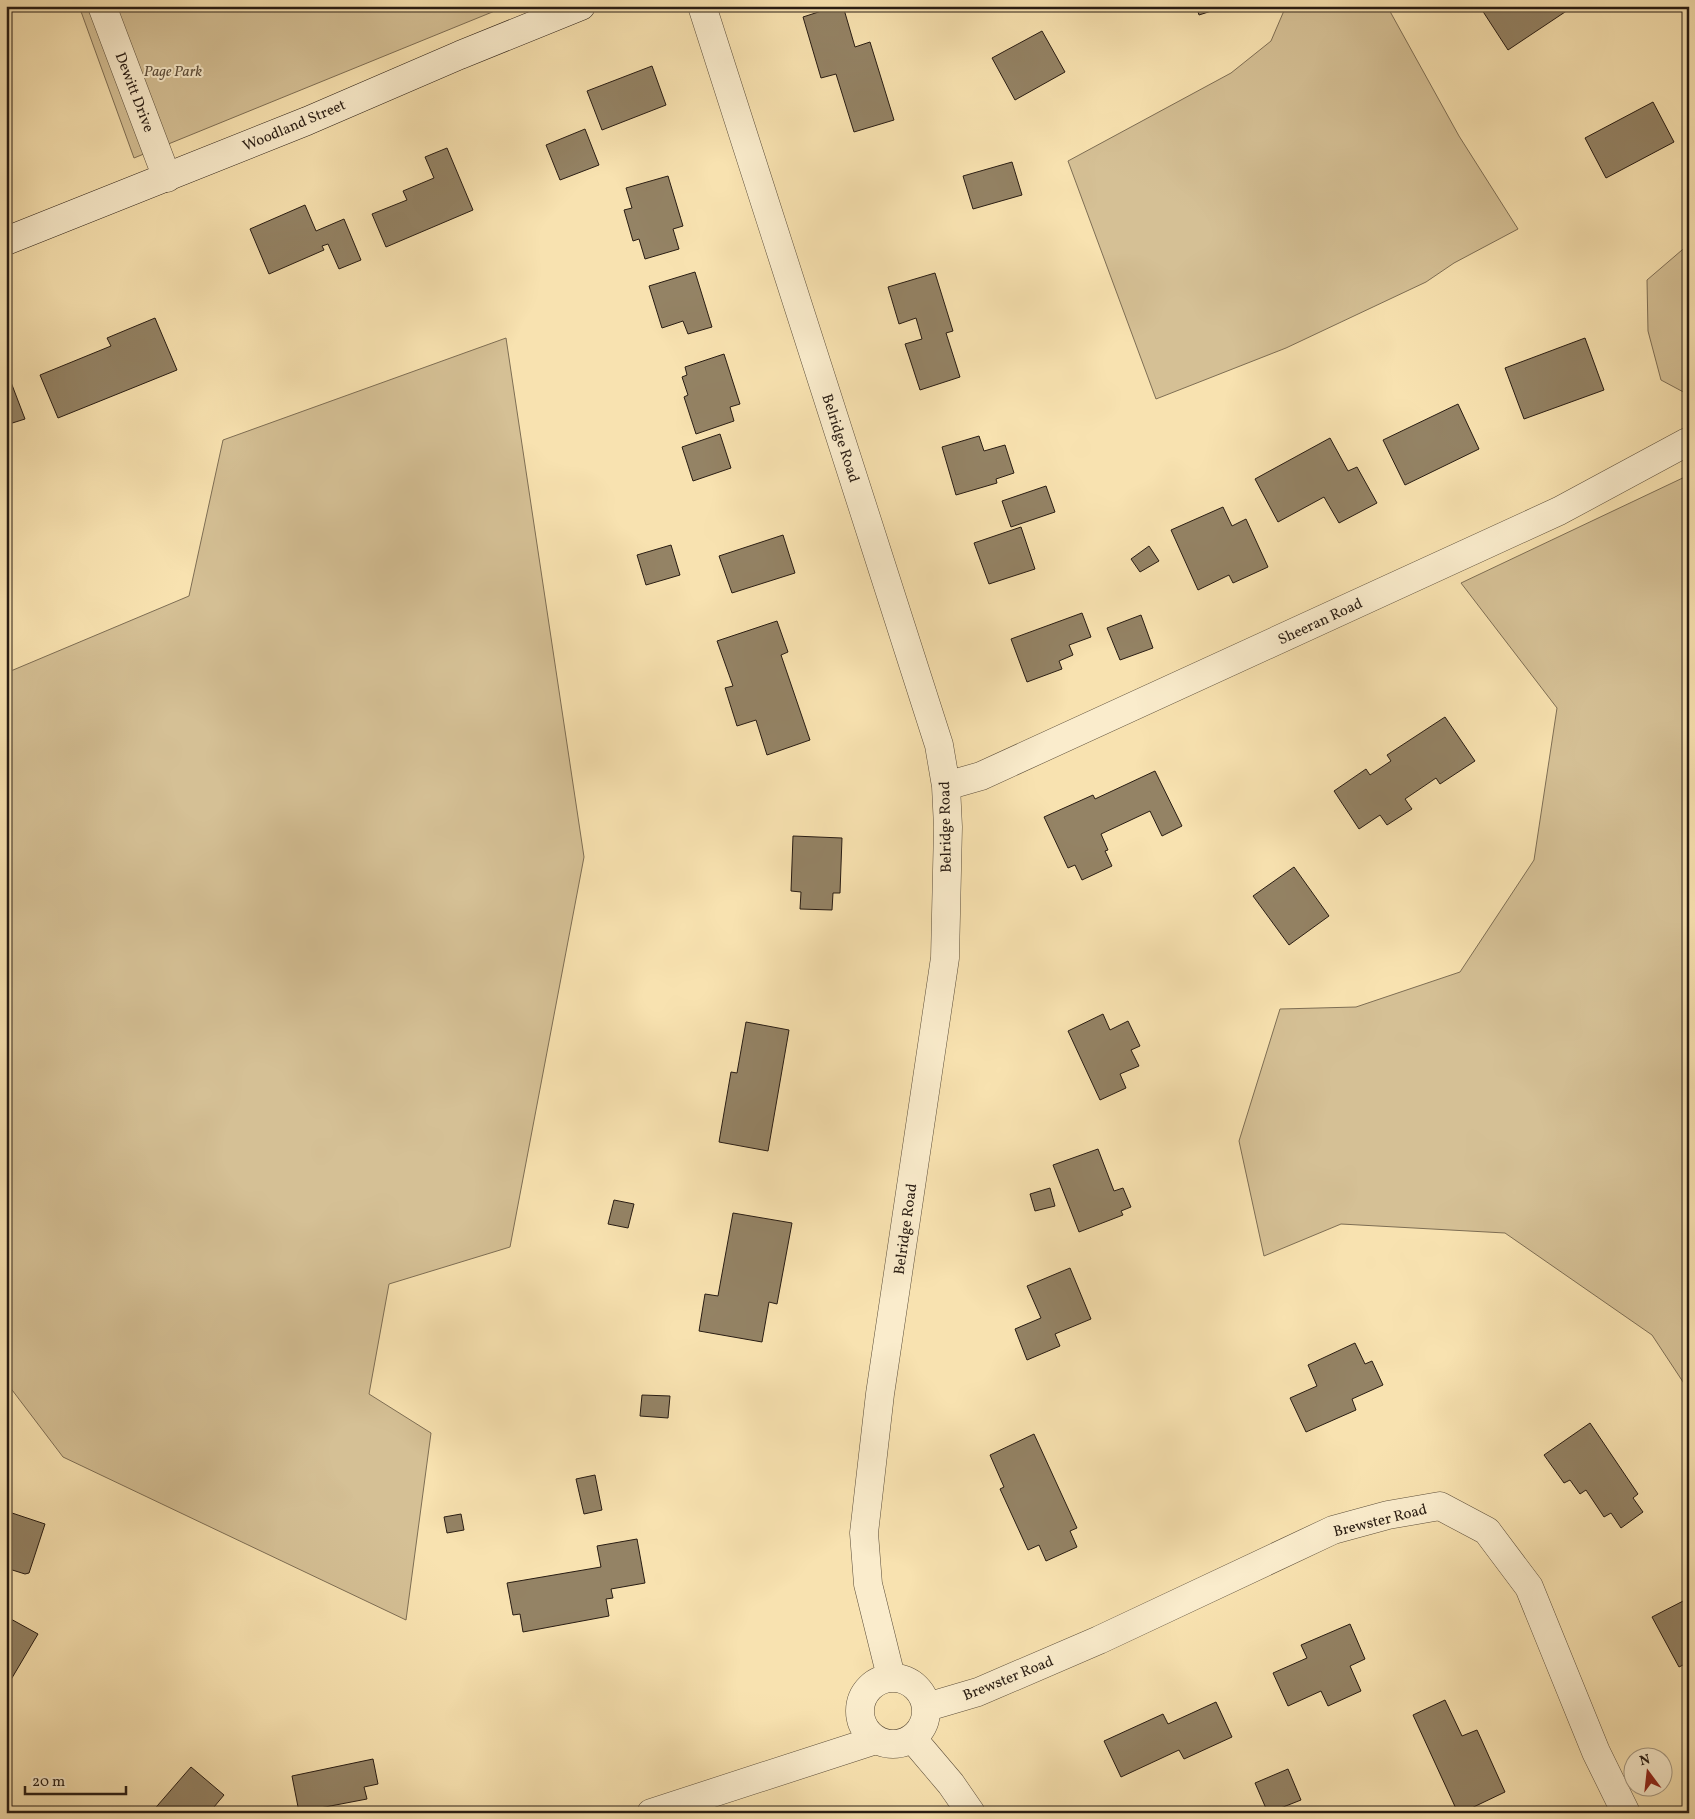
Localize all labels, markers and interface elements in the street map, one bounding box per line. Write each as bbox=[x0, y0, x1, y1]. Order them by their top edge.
street label: Dewitt Drive bbox=[109, 50, 158, 136]
park label: Page Park bbox=[144, 62, 202, 83]
street label: Woodland Street bbox=[240, 95, 349, 158]
street label: Belridge Road bbox=[815, 392, 864, 485]
street label: Sheeran Road bbox=[1275, 594, 1366, 651]
street label: Belridge Road bbox=[935, 781, 958, 873]
street label: Belridge Road bbox=[890, 1182, 923, 1276]
street label: Brewster Road bbox=[1331, 1500, 1429, 1543]
street label: Brewster Road bbox=[960, 1652, 1057, 1707]
north arrow bbox=[1622, 1746, 1672, 1796]
text: N bbox=[1638, 1750, 1652, 1771]
scale bar bbox=[25, 1764, 126, 1796]
text: 20 m bbox=[32, 1772, 65, 1793]

